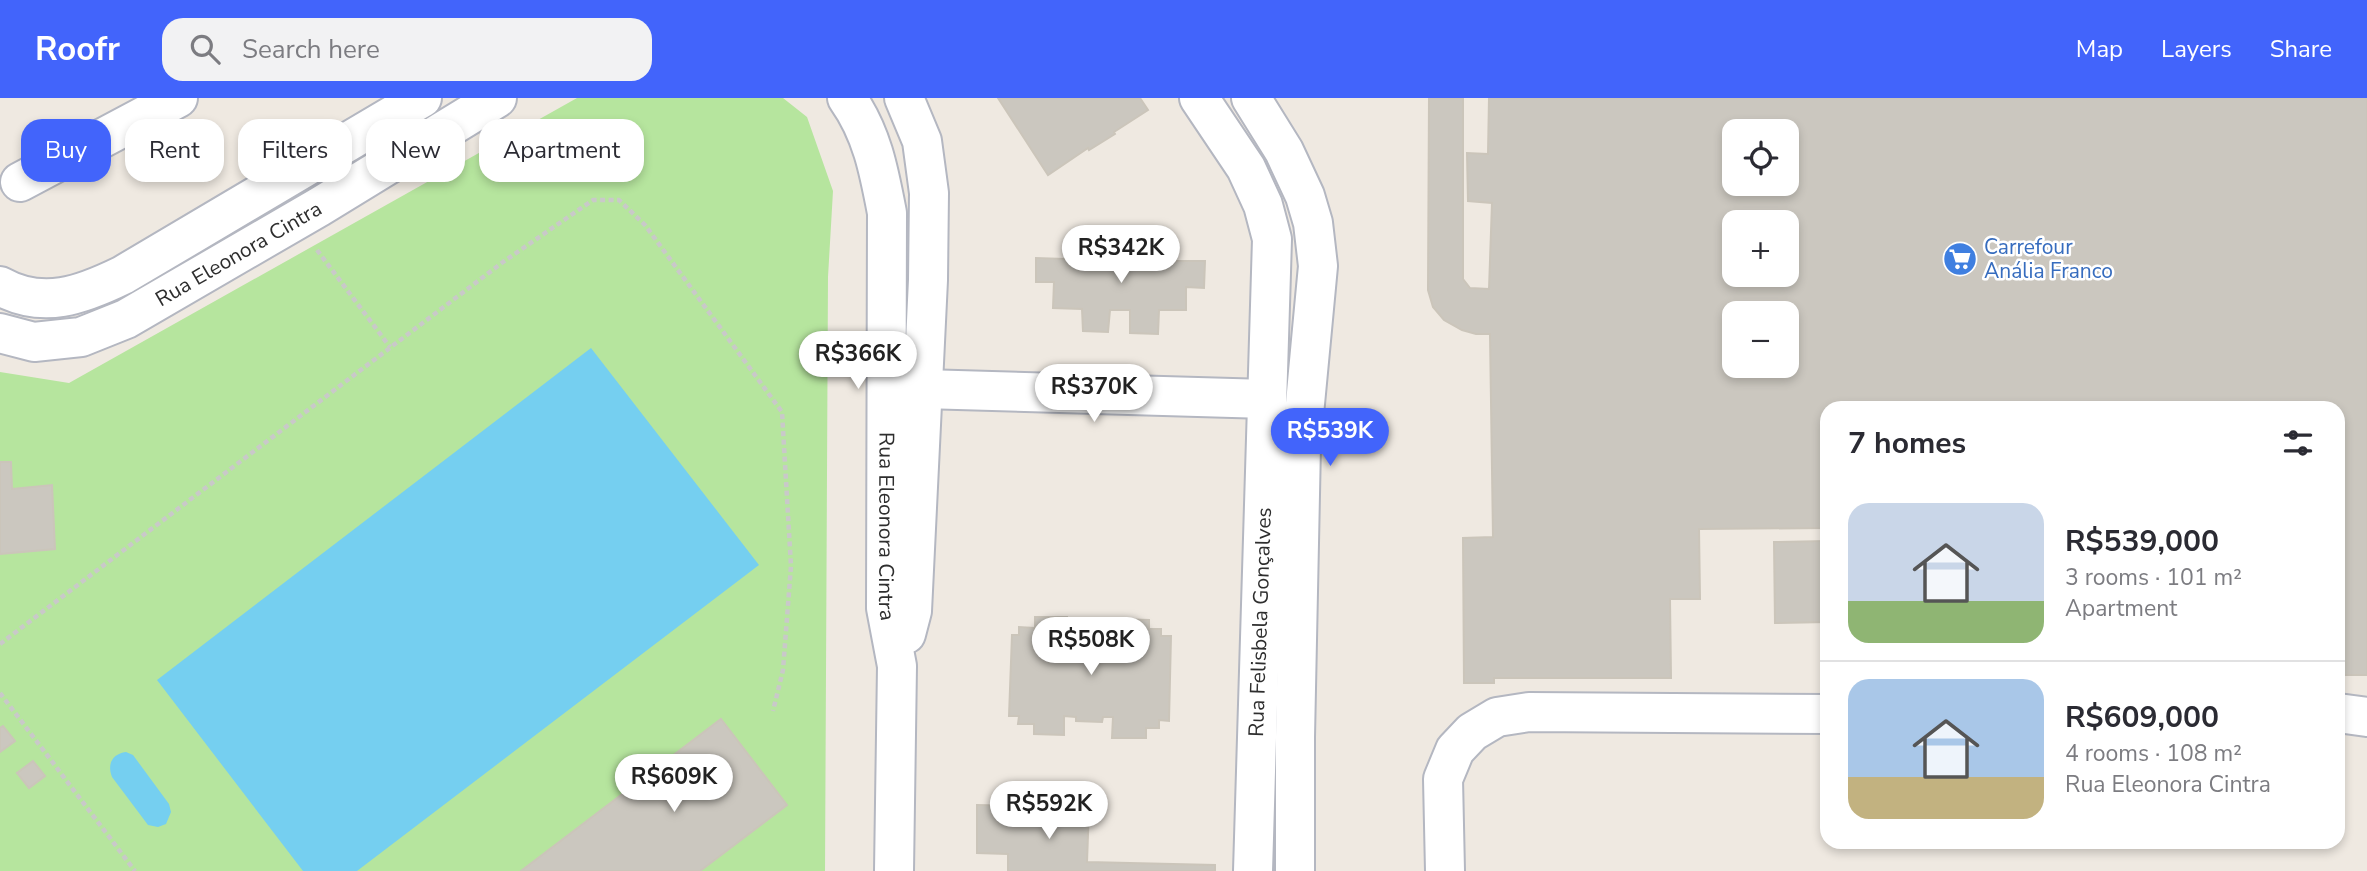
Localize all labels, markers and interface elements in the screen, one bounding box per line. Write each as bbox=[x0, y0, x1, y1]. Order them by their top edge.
search box bbox=[162, 18, 652, 81]
text: Roofr bbox=[35, 27, 120, 72]
icon: search bbox=[186, 30, 224, 68]
text: Search here bbox=[242, 32, 380, 67]
text: Map bbox=[2076, 33, 2123, 65]
text: Layers bbox=[2161, 33, 2232, 65]
text: Share bbox=[2270, 33, 2332, 65]
chip: Buy bbox=[21, 119, 111, 182]
chip: Rent bbox=[125, 119, 224, 182]
chip: Filters bbox=[238, 119, 352, 182]
chip: New bbox=[366, 119, 465, 182]
chip: Apartment bbox=[479, 119, 644, 182]
map controls bbox=[1722, 119, 1799, 378]
button: locate bbox=[1722, 119, 1799, 196]
street label: Rua Eleonora Cintra bbox=[150, 194, 327, 313]
button: + bbox=[1722, 210, 1799, 287]
pin: R$342K bbox=[1064, 226, 1178, 285]
text: R$342K bbox=[1078, 232, 1164, 263]
place label: Carrefour Anália Franco bbox=[1984, 233, 2113, 285]
supermarket icon: Carrefour Anália Franco bbox=[1941, 240, 1979, 278]
button: − bbox=[1722, 301, 1799, 378]
pin: R$366K bbox=[801, 331, 915, 391]
text: R$366K bbox=[815, 338, 901, 369]
pin: R$370K bbox=[1037, 364, 1151, 424]
text: R$370K bbox=[1051, 371, 1137, 402]
pin: R$539K bbox=[1273, 408, 1387, 468]
text: R$539K bbox=[1287, 415, 1373, 446]
text: 7 homes bbox=[1848, 423, 1966, 464]
icon: filters bbox=[2279, 424, 2317, 462]
street label: Rua Eleonora Cintra bbox=[872, 432, 902, 623]
street label: Rua Felisbela Gonçalves bbox=[1242, 507, 1278, 737]
text: R$539,000 bbox=[2065, 521, 2219, 562]
icon: home bbox=[1904, 531, 1988, 615]
text: 3 rooms · 101 m² bbox=[2065, 562, 2242, 593]
text: Apartment bbox=[2065, 593, 2177, 624]
pin: R$508K bbox=[1034, 618, 1148, 677]
text: R$508K bbox=[1048, 624, 1134, 655]
text: R$609,000 bbox=[2065, 697, 2219, 738]
icon: home bbox=[1904, 707, 1988, 791]
text: 4 rooms · 108 m² bbox=[2065, 738, 2242, 769]
pin: R$609K bbox=[617, 754, 731, 814]
text: R$609K bbox=[631, 761, 717, 792]
text: Rua Eleonora Cintra bbox=[2065, 769, 2271, 800]
pin: R$592K bbox=[992, 782, 1106, 841]
text: R$592K bbox=[1006, 788, 1092, 819]

